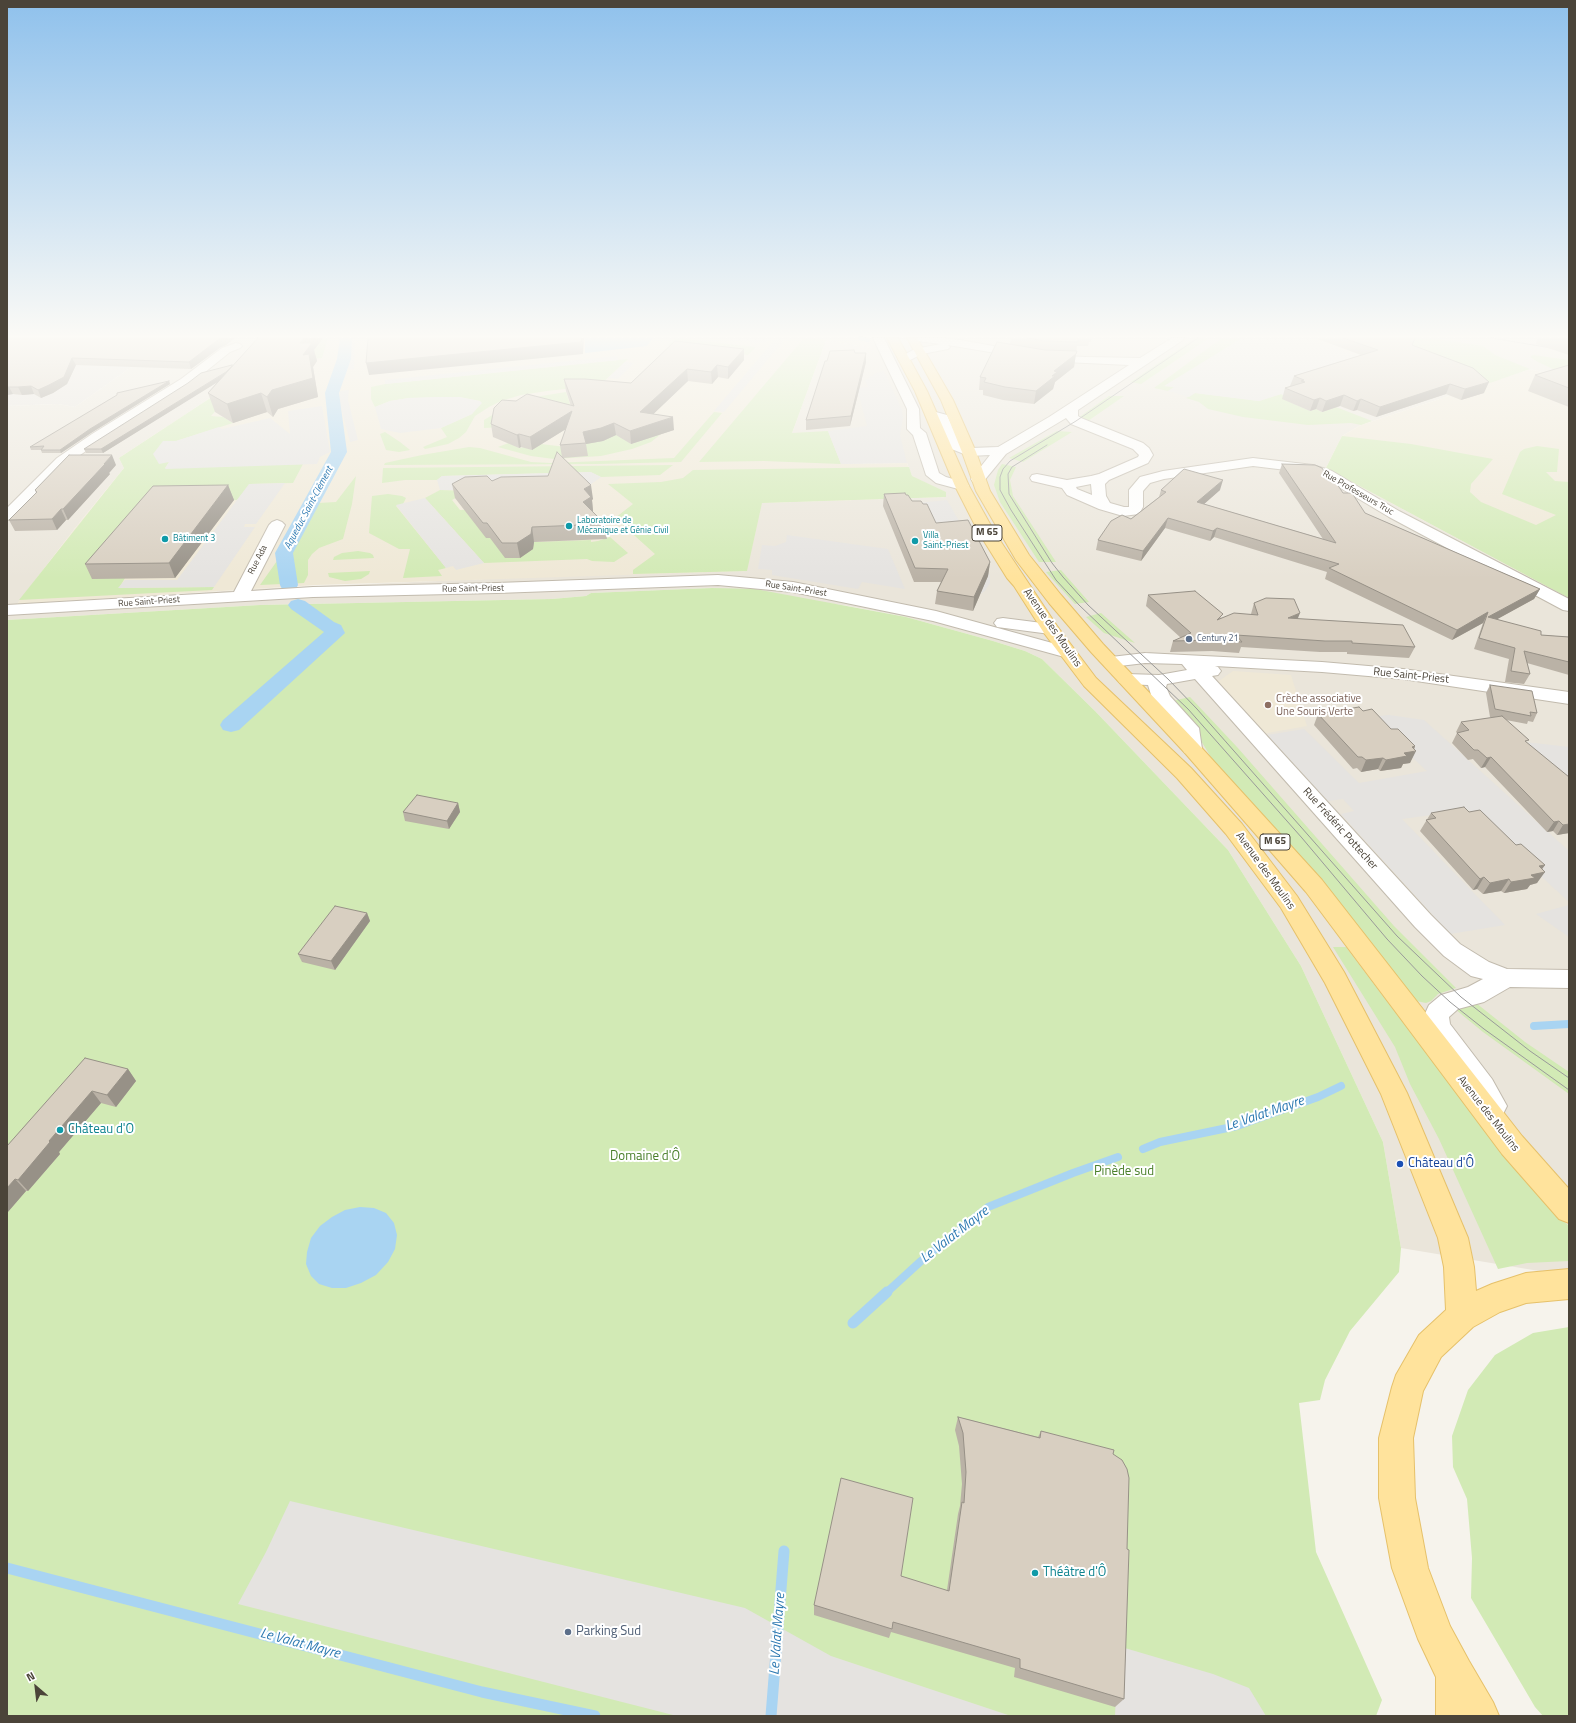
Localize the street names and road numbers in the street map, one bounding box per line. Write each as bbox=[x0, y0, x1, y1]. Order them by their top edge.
street label: Rue Professeurs Truc bbox=[1321, 468, 1395, 518]
road number: M 65 bbox=[972, 525, 1002, 541]
street label: Rue Ada bbox=[246, 544, 270, 576]
street label: Rue Saint-Priest bbox=[764, 579, 828, 599]
street label: Rue Saint-Priest bbox=[442, 583, 504, 595]
street label: Avenue des Moulins bbox=[1020, 586, 1084, 670]
street label: Rue Saint-Priest bbox=[118, 594, 180, 610]
street label: Rue Saint-Priest bbox=[1373, 665, 1449, 687]
street label: Rue Frédéric Pottecher bbox=[1300, 785, 1380, 873]
street label: Avenue des Moulins bbox=[1232, 830, 1298, 912]
road number: M 65 bbox=[1260, 834, 1290, 850]
street label: Avenue des Moulins bbox=[1454, 1073, 1522, 1155]

